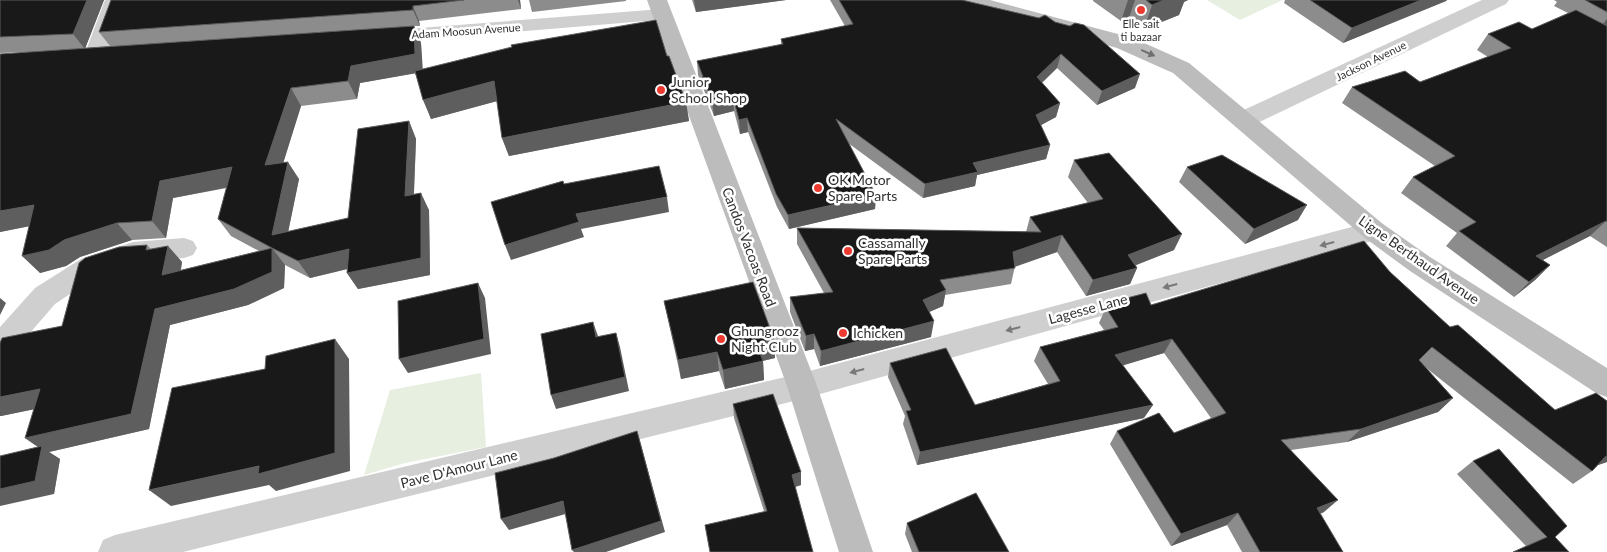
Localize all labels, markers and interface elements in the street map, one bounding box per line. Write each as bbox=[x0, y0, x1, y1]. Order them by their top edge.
marker: Elle sait ti bazaar bbox=[1135, 4, 1147, 16]
place label: Elle sait ti bazaar bbox=[1120, 17, 1162, 43]
street label: Adam Moosun Avenue bbox=[411, 20, 521, 41]
street label: Jackson Avenue bbox=[1333, 38, 1408, 83]
one-way arrow bbox=[1141, 50, 1155, 58]
place label: Junior School Shop bbox=[671, 73, 747, 106]
marker: Junior School Shop bbox=[655, 84, 667, 96]
place label: OK Motor Spare Parts bbox=[828, 171, 897, 204]
marker: OK Motor Spare Parts bbox=[812, 182, 824, 194]
street label: Candos Vacoas Road bbox=[719, 185, 780, 309]
street label: Ligne Berthaud Avenue bbox=[1356, 212, 1483, 308]
place label: Cassamally Spare Parts bbox=[858, 234, 927, 267]
one-way arrow bbox=[1320, 240, 1335, 248]
marker: Cassamally Spare Parts bbox=[842, 245, 854, 257]
one-way arrow bbox=[1163, 283, 1178, 291]
street label: Lagesse Lane bbox=[1046, 290, 1129, 327]
place label: Ghungrooz Night Club bbox=[731, 322, 799, 355]
place label: Ichicken bbox=[853, 324, 903, 341]
one-way arrow bbox=[1006, 325, 1021, 333]
marker: Ichicken bbox=[837, 327, 849, 339]
marker: Ghungrooz Night Club bbox=[715, 333, 727, 345]
one-way arrow bbox=[849, 368, 864, 376]
street label: Pave D'Amour Lane bbox=[399, 446, 519, 491]

